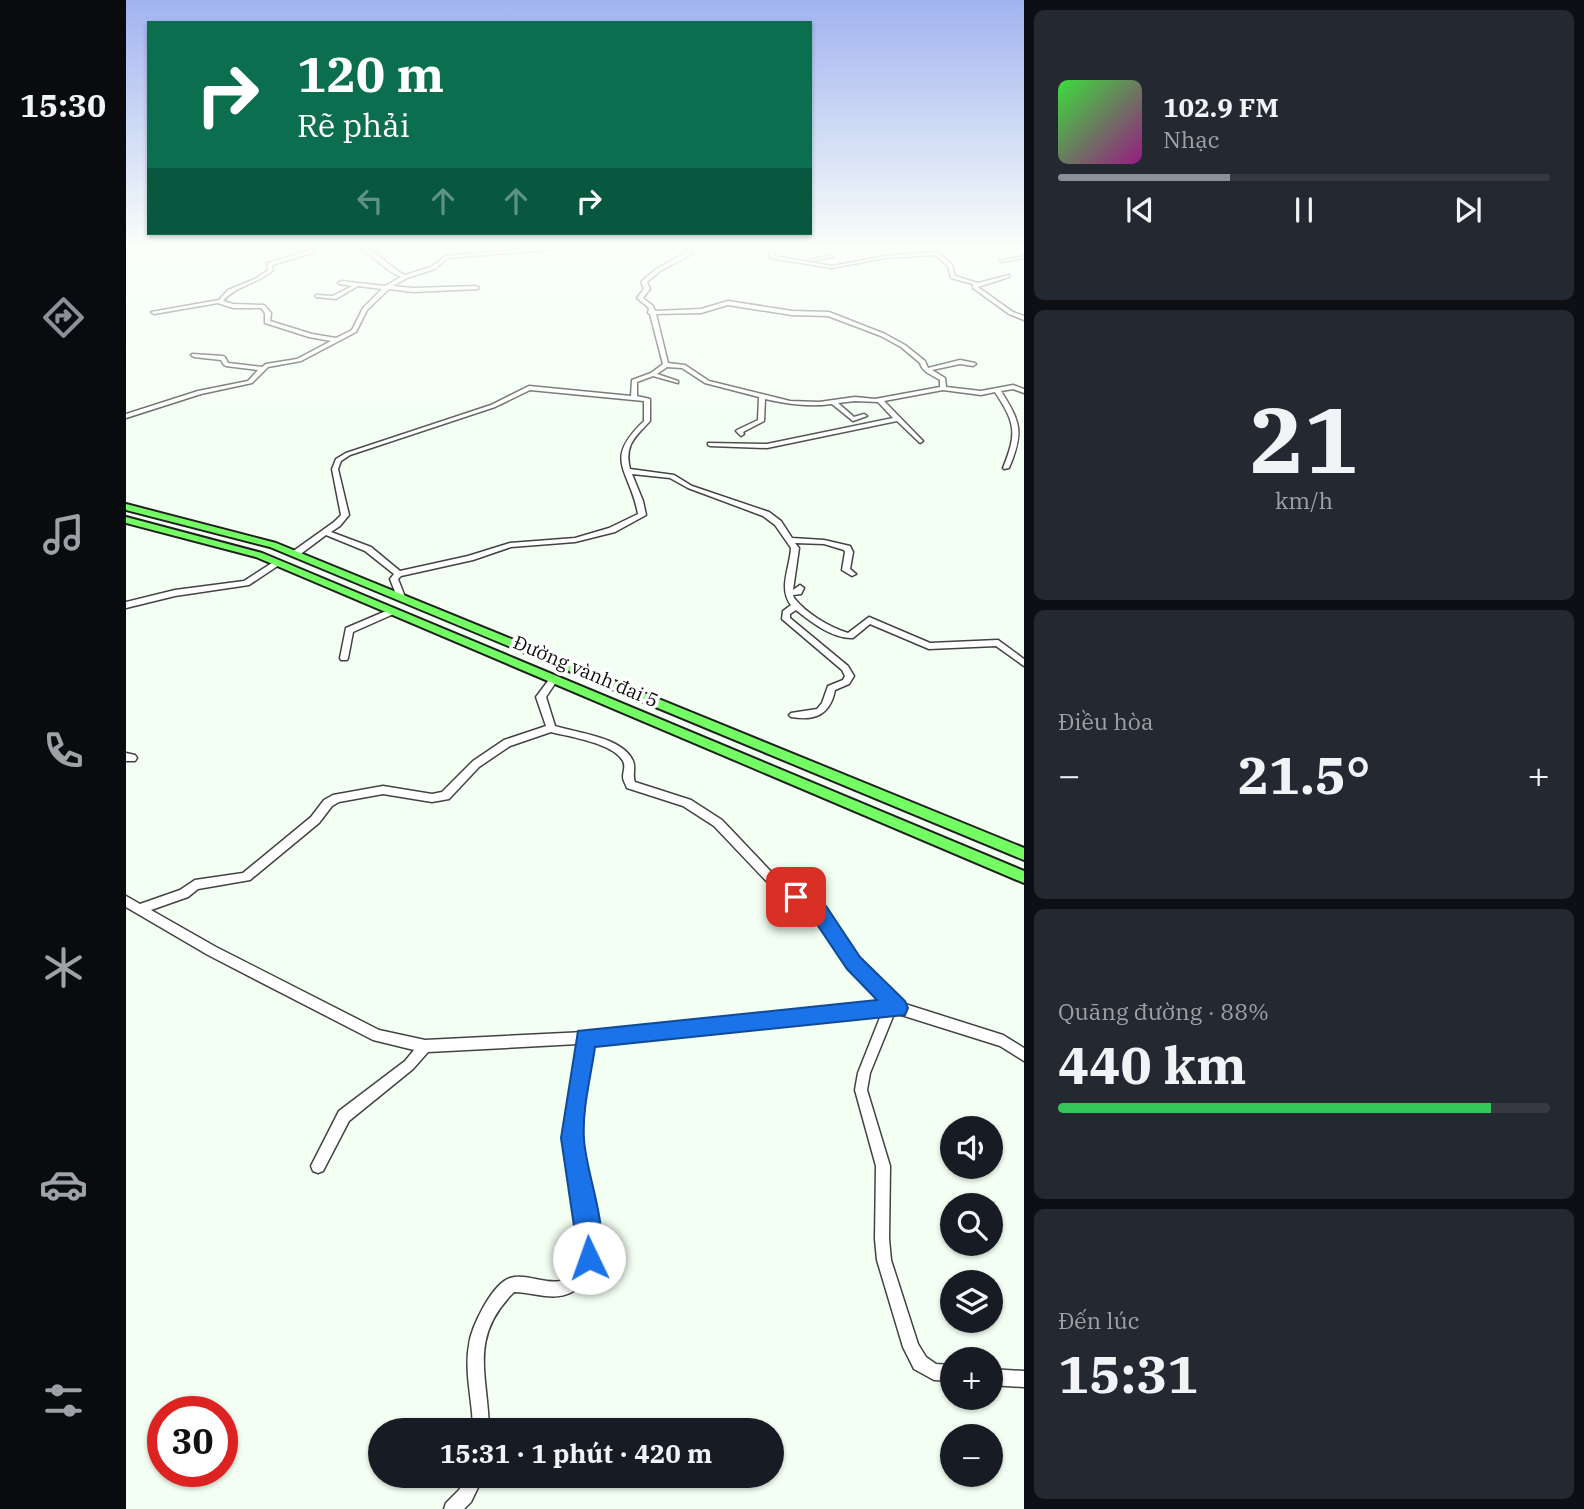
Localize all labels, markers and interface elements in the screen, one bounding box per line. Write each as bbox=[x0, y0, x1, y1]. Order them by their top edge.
text: 120 m bbox=[297, 42, 444, 105]
icon: right bbox=[182, 49, 273, 140]
text: 15:30 bbox=[20, 84, 106, 126]
text: 102.9 FM bbox=[1163, 90, 1279, 124]
text: Rẽ phải bbox=[297, 104, 410, 146]
text: Nhạc bbox=[1163, 124, 1220, 154]
icon: left bbox=[351, 182, 389, 220]
icon: ahead bbox=[424, 182, 462, 220]
icon: ahead bbox=[497, 182, 535, 220]
icon: right bbox=[570, 182, 608, 220]
icon: previous bbox=[1121, 191, 1159, 229]
icon: pause bbox=[1285, 191, 1323, 229]
icon: next bbox=[1449, 191, 1487, 229]
icon: directions bbox=[39, 293, 88, 342]
text: 21 bbox=[1249, 380, 1359, 498]
text: km/h bbox=[1275, 485, 1333, 515]
icon: music bbox=[39, 510, 88, 559]
street label: Đường vành đai 5 bbox=[510, 630, 662, 712]
text: Điều hòa bbox=[1058, 706, 1154, 736]
icon: phone bbox=[39, 726, 88, 775]
text: 21.5° bbox=[1238, 741, 1370, 808]
text: − bbox=[1058, 750, 1081, 799]
text: + bbox=[1527, 750, 1550, 799]
pin bbox=[766, 867, 826, 927]
icon: arrive bbox=[777, 878, 815, 916]
icon: climate bbox=[39, 943, 88, 992]
text: Quãng đường · 88% bbox=[1058, 996, 1269, 1026]
text: 440 km bbox=[1058, 1031, 1247, 1098]
map controls bbox=[940, 1116, 1003, 1487]
button: sound bbox=[940, 1116, 1003, 1179]
icon: car bbox=[39, 1160, 88, 1209]
button: search bbox=[940, 1193, 1003, 1256]
position arrow bbox=[552, 1221, 626, 1295]
button: layers bbox=[940, 1270, 1003, 1333]
text: Đến lúc bbox=[1058, 1305, 1140, 1335]
text: 15:31 bbox=[1058, 1340, 1199, 1407]
button: + bbox=[940, 1347, 1003, 1410]
icon: filters bbox=[39, 1376, 88, 1425]
speed limit sign: 30 bbox=[147, 1396, 238, 1487]
button: − bbox=[940, 1424, 1003, 1487]
text: 15:31 · 1 phút · 420 m bbox=[440, 1436, 712, 1470]

